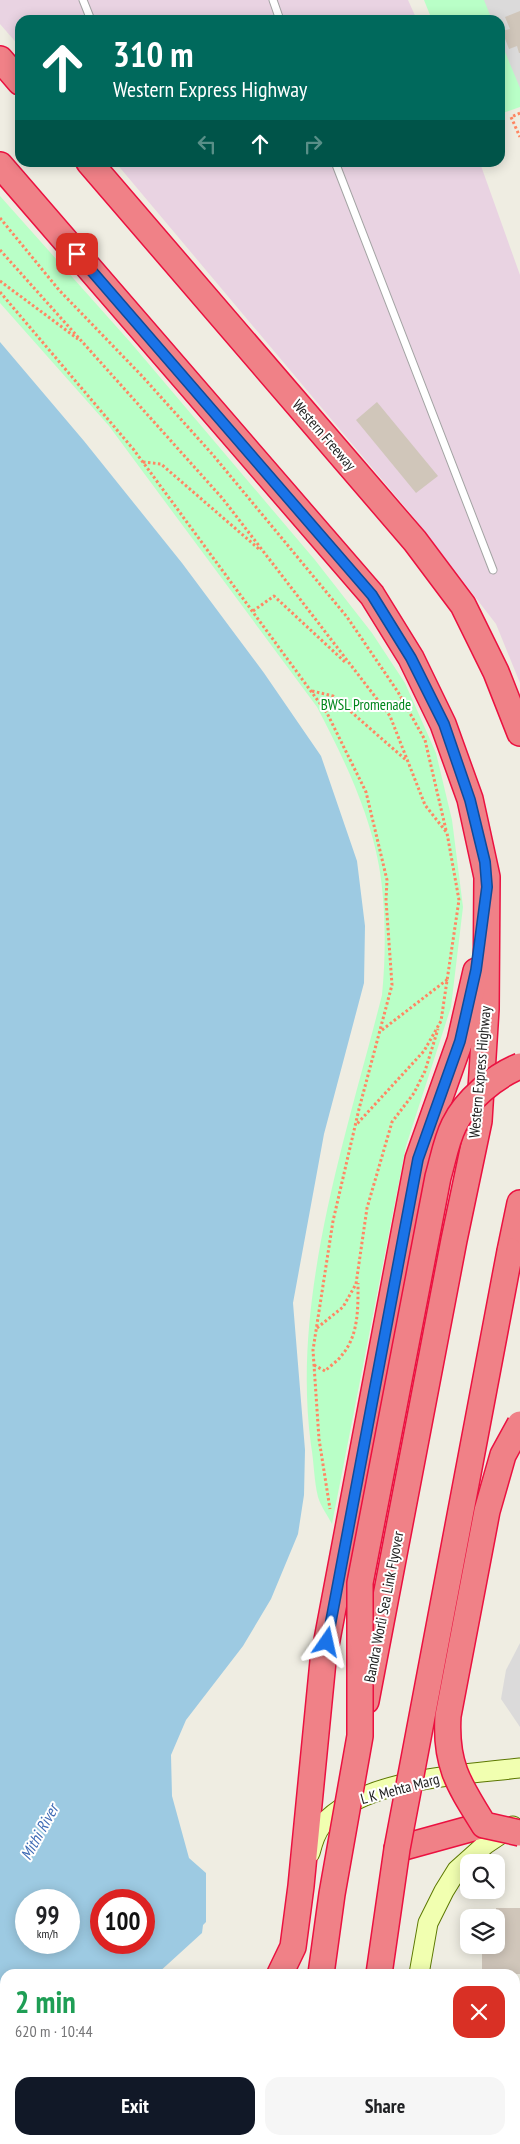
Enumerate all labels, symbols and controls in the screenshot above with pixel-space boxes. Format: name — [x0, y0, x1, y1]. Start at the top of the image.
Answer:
text: 310 m — [113, 31, 194, 77]
icon: ahead — [30, 35, 95, 100]
text: Western Express Highway — [113, 75, 307, 103]
icon: left — [193, 130, 221, 158]
icon: ahead — [246, 130, 274, 158]
icon: right — [299, 130, 327, 158]
pin — [56, 233, 98, 275]
icon: arrive — [63, 240, 91, 268]
street label: Western Freeway — [288, 395, 361, 474]
park label: BWSL Promenade — [321, 695, 411, 714]
street label: Western Express Highway — [464, 1005, 495, 1139]
street label: Bandra Worli Sea Link Flyover — [360, 1529, 408, 1684]
position arrow — [300, 1615, 352, 1667]
street label: L K Mehta Marg — [358, 1769, 441, 1808]
water label: Mithi River — [16, 1798, 64, 1863]
map controls — [460, 1854, 505, 1954]
button: search — [460, 1854, 505, 1899]
speed limit sign: 100 — [90, 1889, 155, 1954]
text: 99 — [36, 1899, 59, 1931]
button: layers — [460, 1909, 505, 1954]
text: km/h — [37, 1926, 58, 1941]
text: 2 min — [15, 1982, 76, 2021]
button: close — [453, 1986, 505, 2038]
text: 620 m · 10:44 — [15, 2021, 93, 2041]
button: Exit — [15, 2077, 255, 2135]
button: Share — [265, 2077, 505, 2135]

